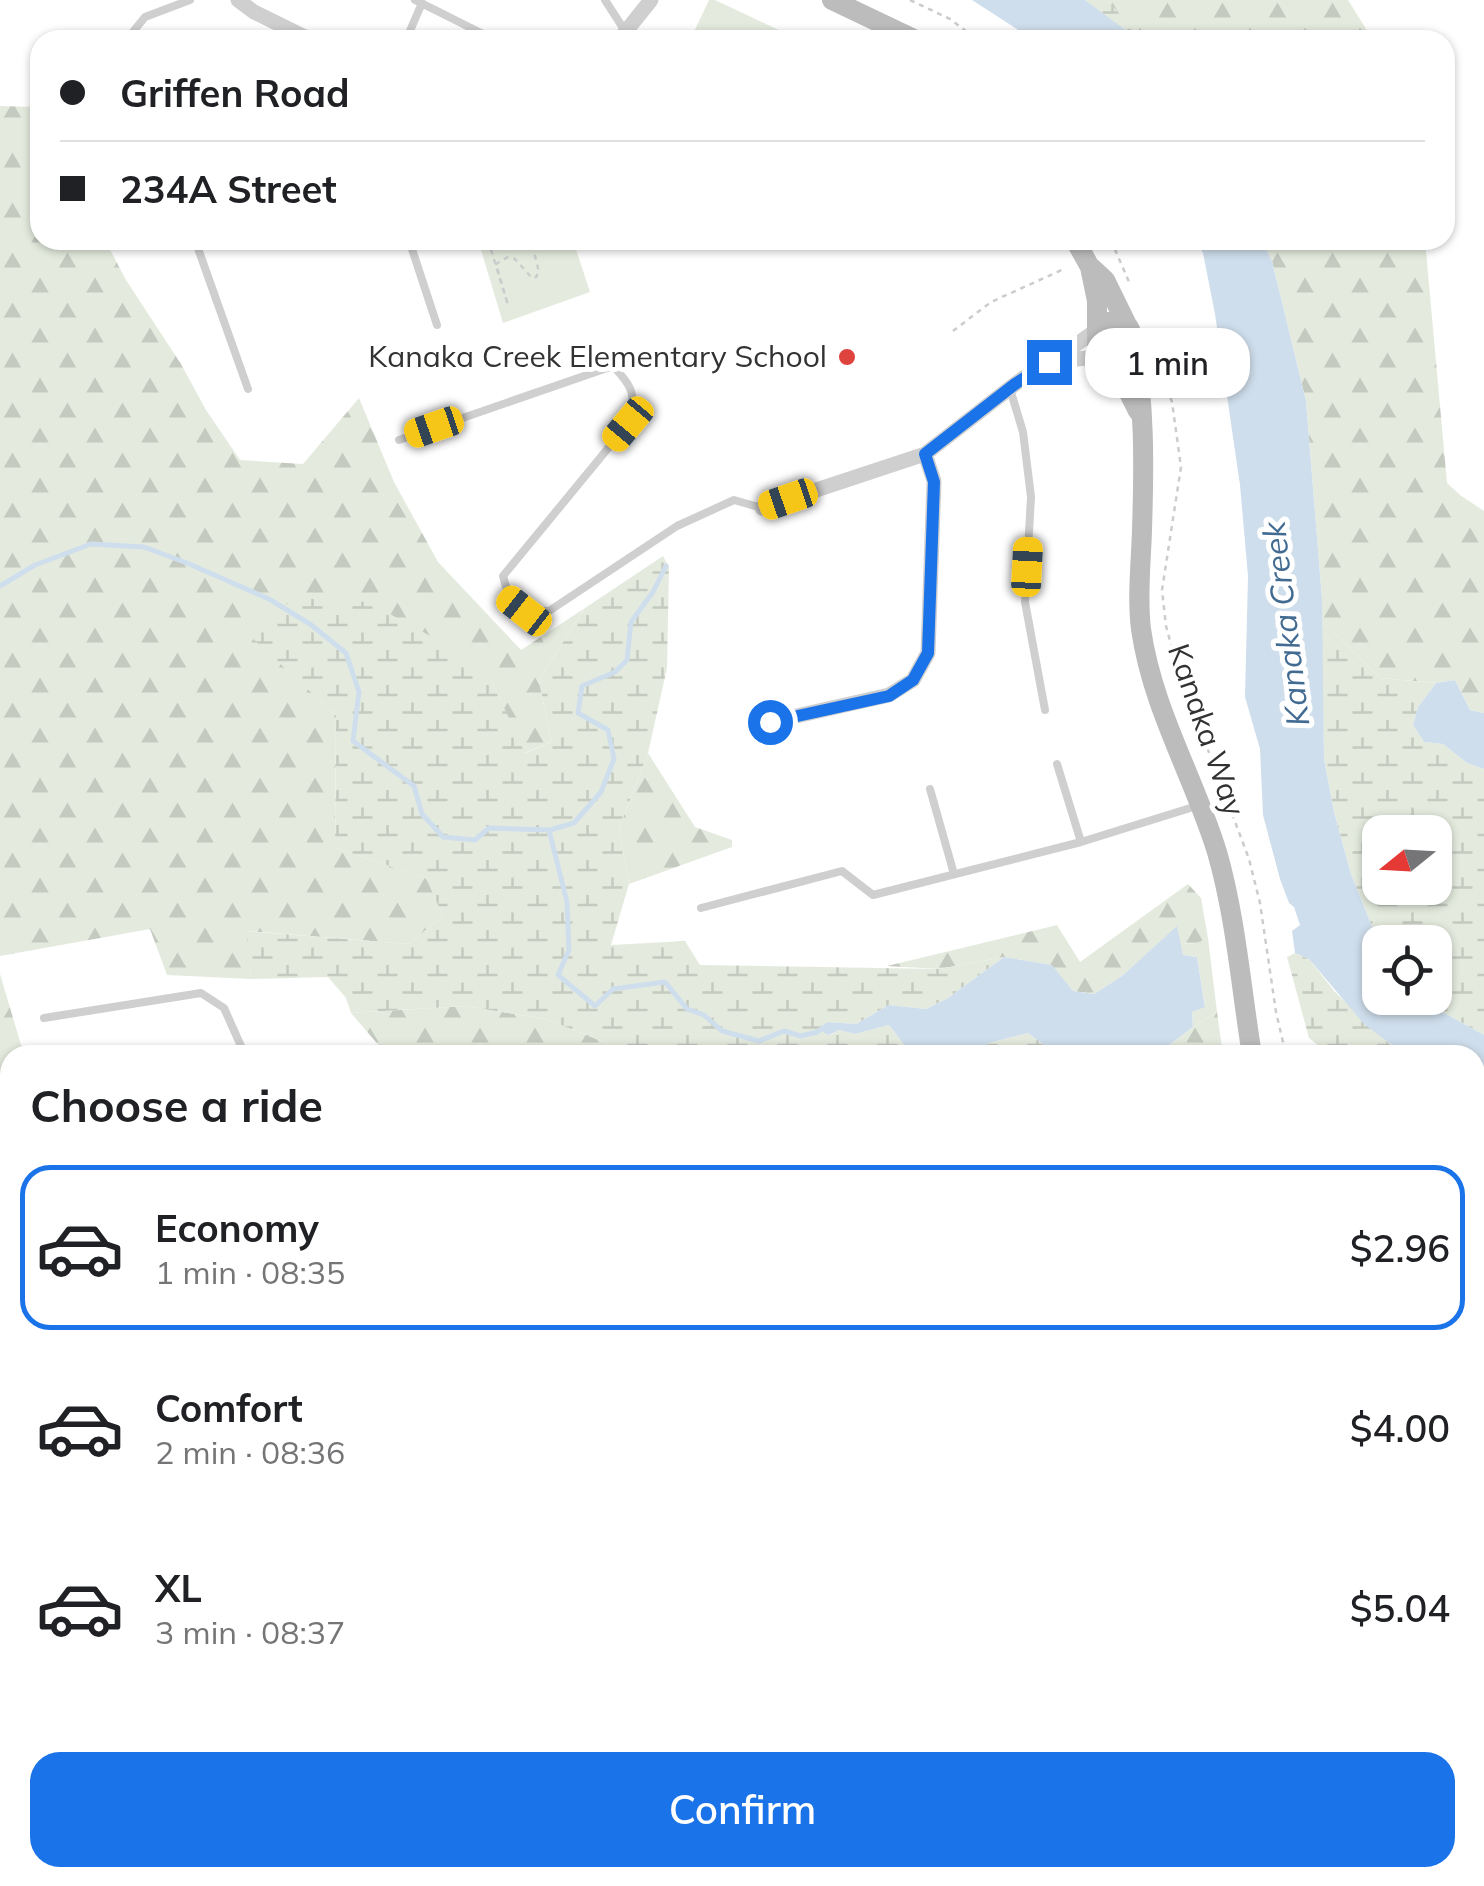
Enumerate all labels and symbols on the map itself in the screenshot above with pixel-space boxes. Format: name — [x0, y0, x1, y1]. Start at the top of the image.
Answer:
callout: 1 min — [1084, 327, 1249, 397]
place label: Kanaka Creek Elementary School — [368, 337, 827, 375]
route end — [1027, 340, 1072, 385]
marker: Kanaka Creek Elementary School — [836, 346, 858, 368]
car — [597, 391, 659, 457]
car — [401, 403, 467, 451]
car — [755, 475, 821, 523]
water label: Kanaka Creek — [1252, 518, 1317, 729]
car — [1010, 536, 1044, 598]
car — [491, 581, 557, 641]
street label: Kanaka Way — [1160, 639, 1254, 821]
route start — [748, 700, 793, 745]
north arrow — [1362, 815, 1452, 905]

